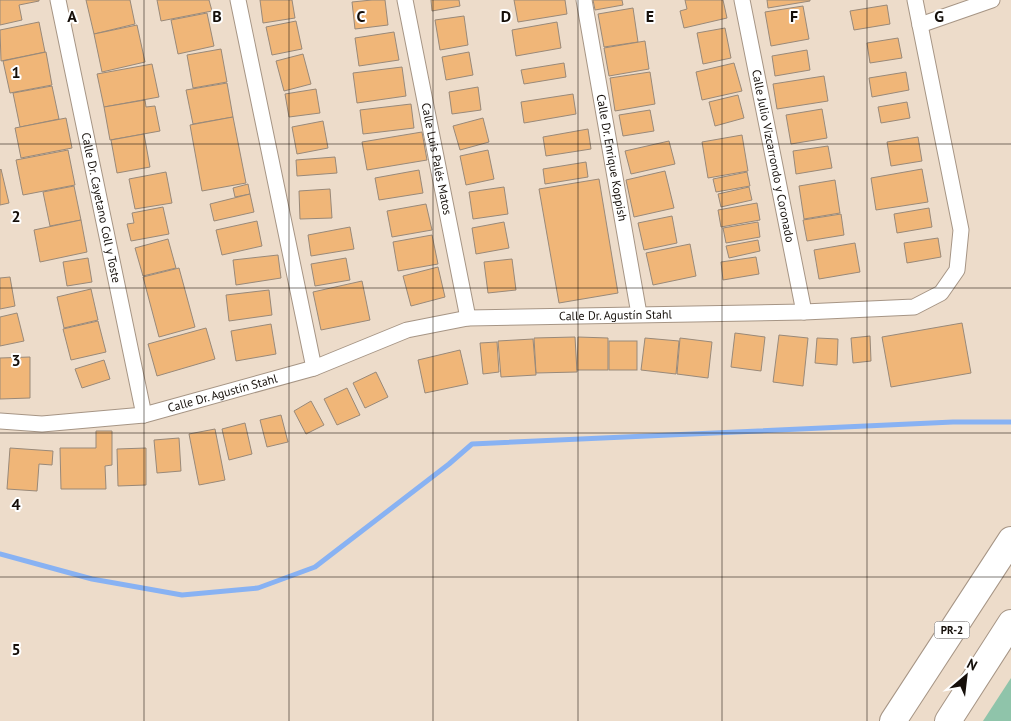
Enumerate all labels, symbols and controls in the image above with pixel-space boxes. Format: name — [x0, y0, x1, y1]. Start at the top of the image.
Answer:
text: A — [67, 6, 77, 26]
text: B — [212, 6, 222, 26]
text: C — [357, 6, 366, 26]
text: D — [501, 6, 511, 26]
text: E — [646, 6, 654, 26]
text: F — [790, 6, 798, 26]
text: G — [934, 6, 944, 26]
text: 1 — [11, 62, 21, 82]
street label: Calle Julio Vizcarrondo y Coronado — [749, 68, 798, 244]
street label: Calle Dr. Enrique Koppish — [594, 93, 631, 222]
street label: Calle Luis Palés Matos — [419, 101, 455, 216]
street label: Calle Dr. Cayetano Coll y Toste — [79, 131, 124, 284]
text: 2 — [11, 206, 21, 226]
street label: Calle Dr. Agustín Stahl — [559, 306, 673, 323]
text: 3 — [11, 350, 21, 370]
street label: Calle Dr. Agustín Stahl — [166, 370, 279, 415]
text: 4 — [11, 494, 21, 514]
road number: PR-2 — [934, 622, 970, 638]
text: 5 — [11, 639, 21, 659]
north arrow — [941, 651, 991, 701]
text: N — [964, 654, 980, 675]

